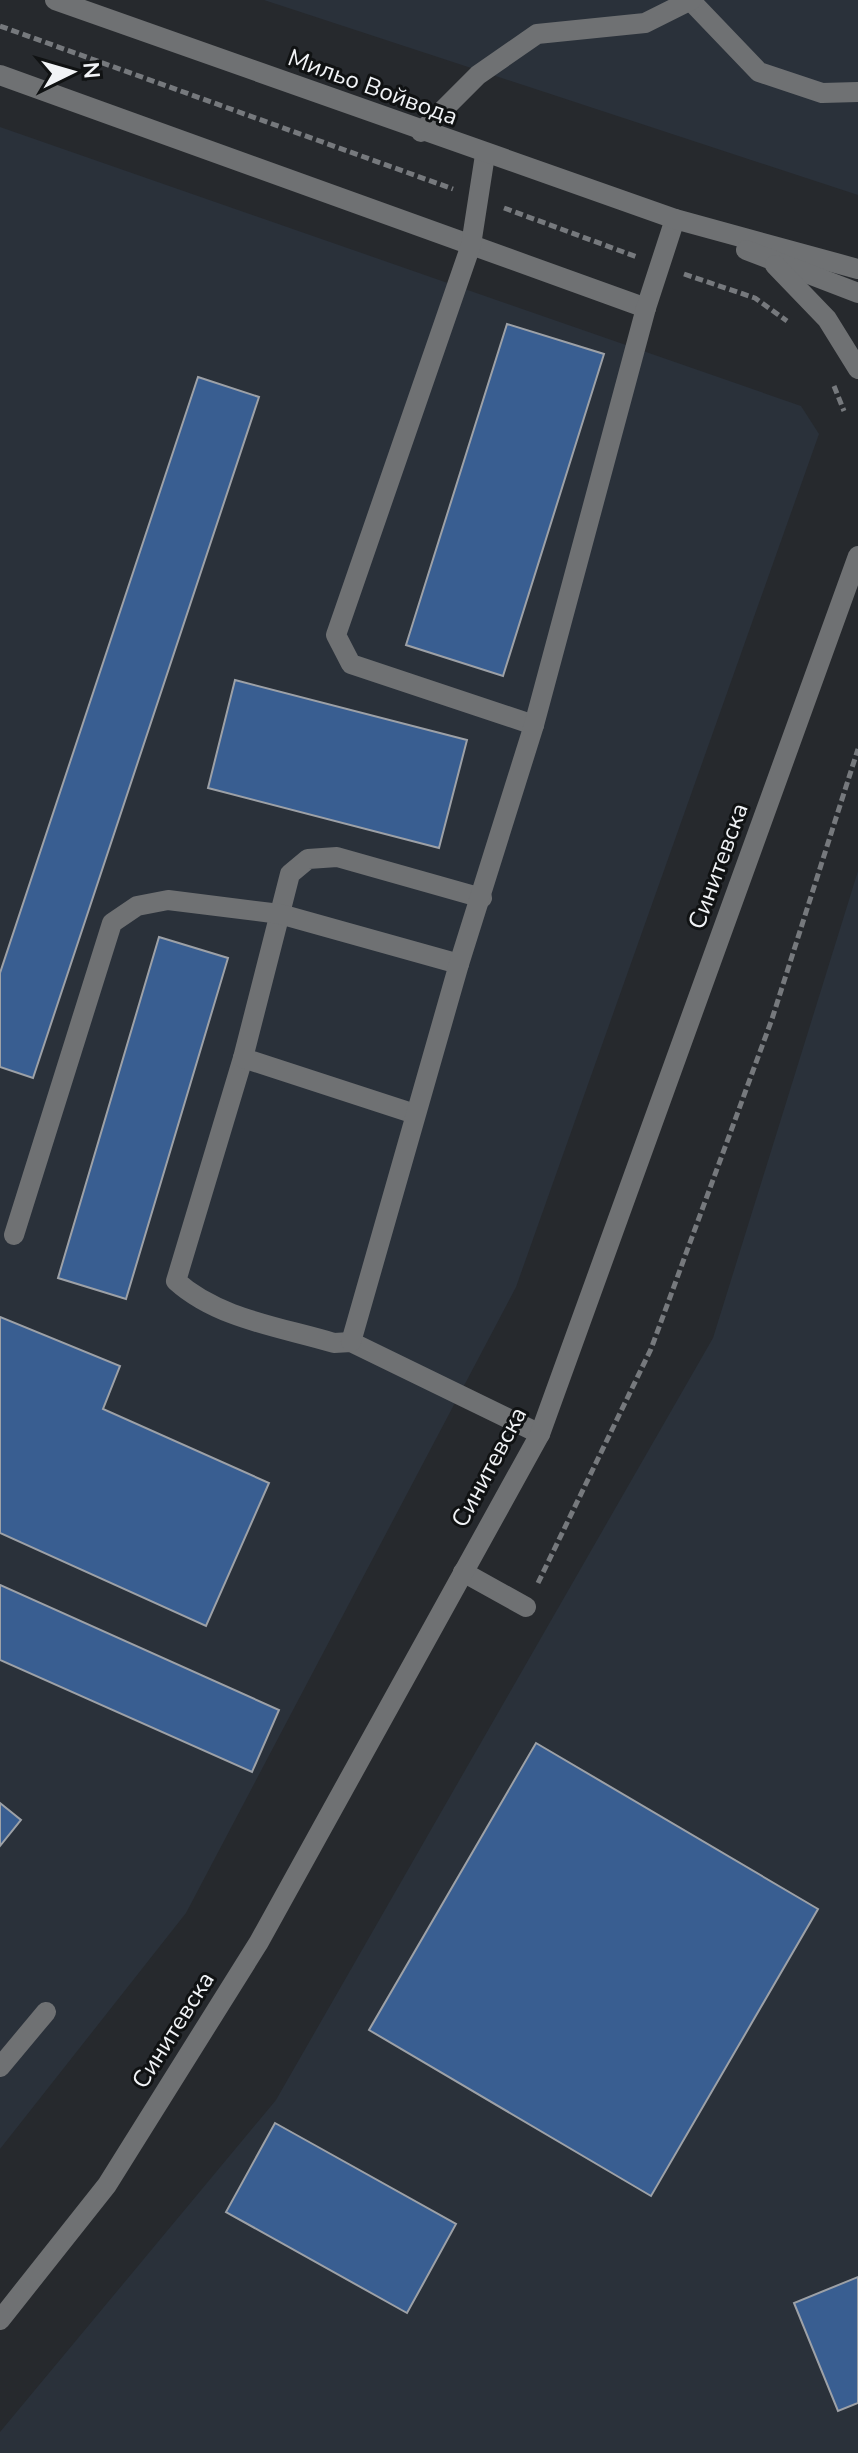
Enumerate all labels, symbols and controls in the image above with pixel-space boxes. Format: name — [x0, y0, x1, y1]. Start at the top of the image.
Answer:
north arrow — [32, 32, 112, 112]
street label: Мильо Войвода — [284, 41, 462, 133]
text: N — [75, 61, 107, 80]
street label: Синитевска — [680, 799, 756, 933]
street label: Синитевска — [444, 1401, 534, 1533]
street label: Синитевска — [124, 1966, 222, 2094]

